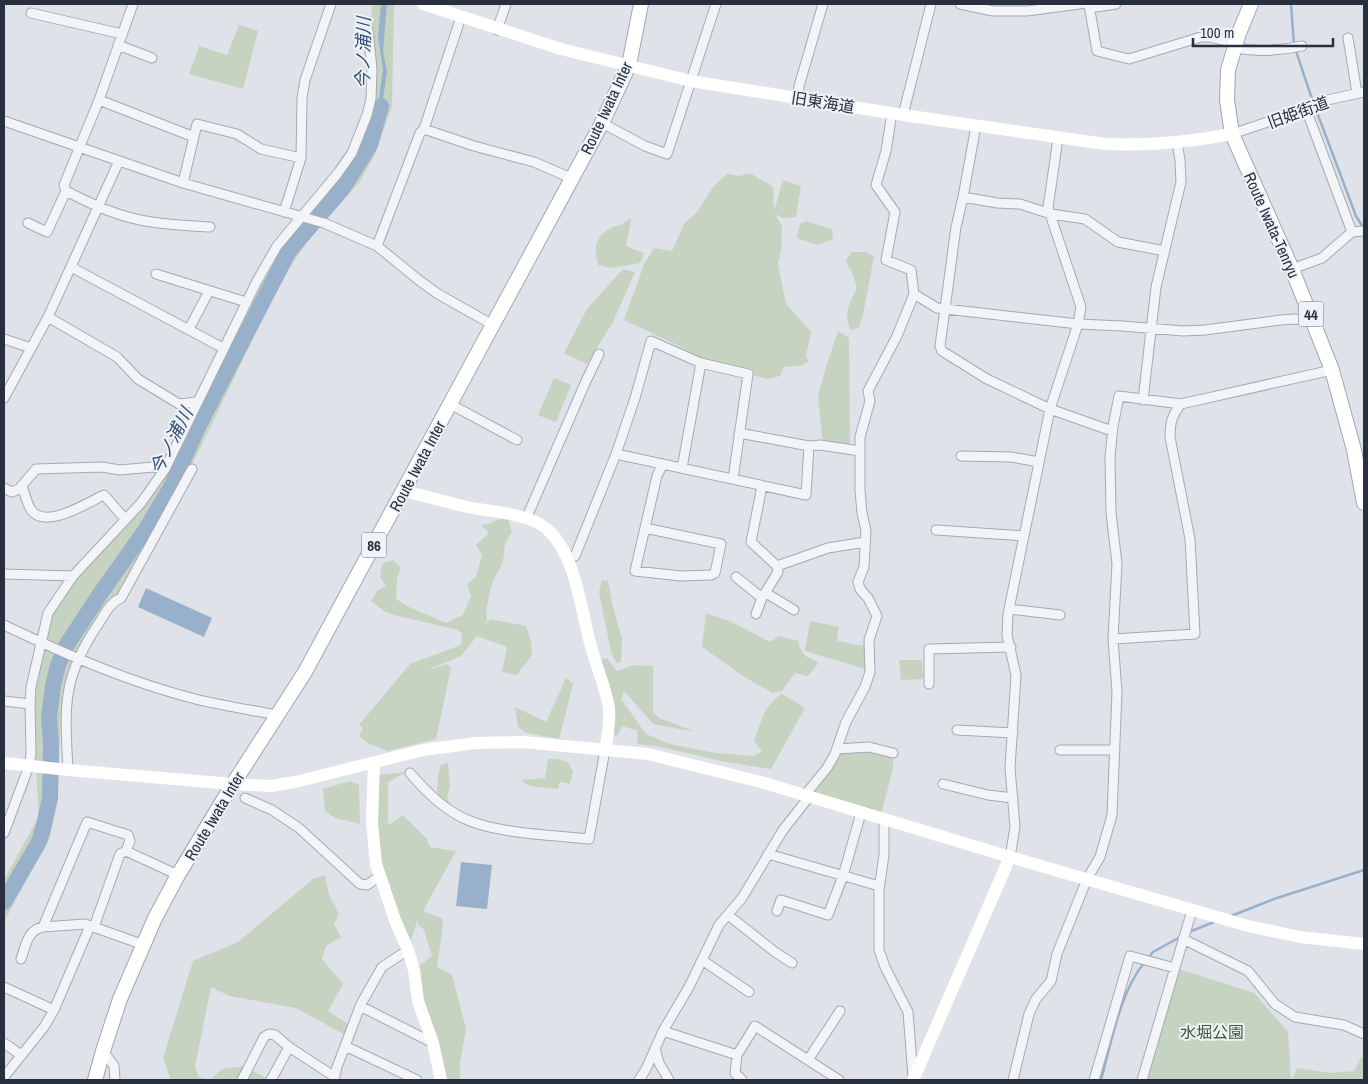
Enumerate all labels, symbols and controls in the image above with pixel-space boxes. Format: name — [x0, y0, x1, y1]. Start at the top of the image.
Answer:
water label: 今ノ浦川 — [350, 15, 376, 89]
scale bar — [1193, 15, 1333, 47]
text: 100 m — [1200, 22, 1234, 43]
street label: Route Iwata Inter — [575, 57, 637, 158]
street label: 旧東海道 — [790, 86, 856, 118]
street label: 旧姫街道 — [1264, 91, 1332, 133]
street label: Route Iwata-Tenryu — [1239, 169, 1305, 281]
road number: 44 — [1298, 302, 1324, 326]
water label: 今ノ浦川 — [144, 401, 199, 479]
street label: Route Iwata Inter — [384, 416, 450, 515]
road number: 86 — [362, 532, 386, 558]
street label: Route Iwata Inter — [179, 767, 249, 864]
park label: 水堀公園 — [1180, 1021, 1244, 1043]

